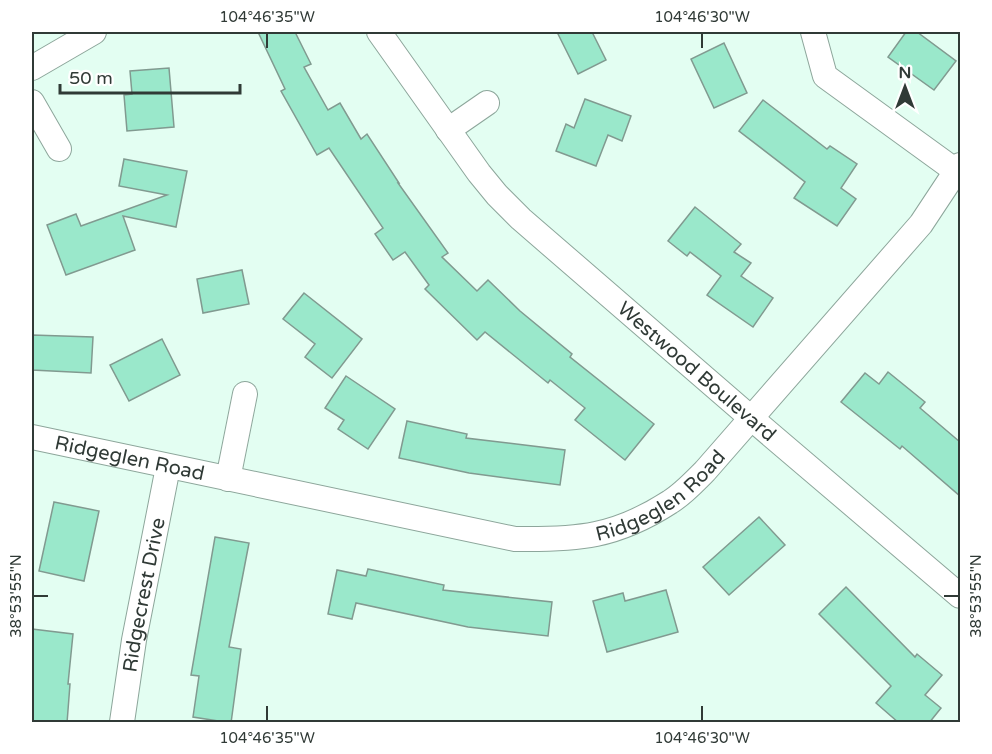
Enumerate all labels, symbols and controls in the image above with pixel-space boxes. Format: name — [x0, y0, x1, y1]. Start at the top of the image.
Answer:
text: 104°46'35"W — [219, 8, 315, 26]
text: 104°46'30"W — [654, 8, 750, 26]
scale bar — [60, 57, 240, 95]
north arrow — [875, 57, 935, 117]
text: N — [899, 63, 911, 83]
text: 50 m — [69, 67, 113, 89]
street label: Westwood Boulevard — [612, 297, 781, 447]
street label: Ridgeglen Road — [53, 431, 207, 486]
street label: Ridgeglen Road — [593, 445, 731, 547]
street label: Ridgecrest Drive — [118, 516, 171, 674]
text: 38°53'55"N — [7, 554, 25, 638]
text: 38°53'55"N — [967, 554, 985, 638]
text: 104°46'35"W — [219, 729, 315, 747]
text: 104°46'30"W — [654, 729, 750, 747]

